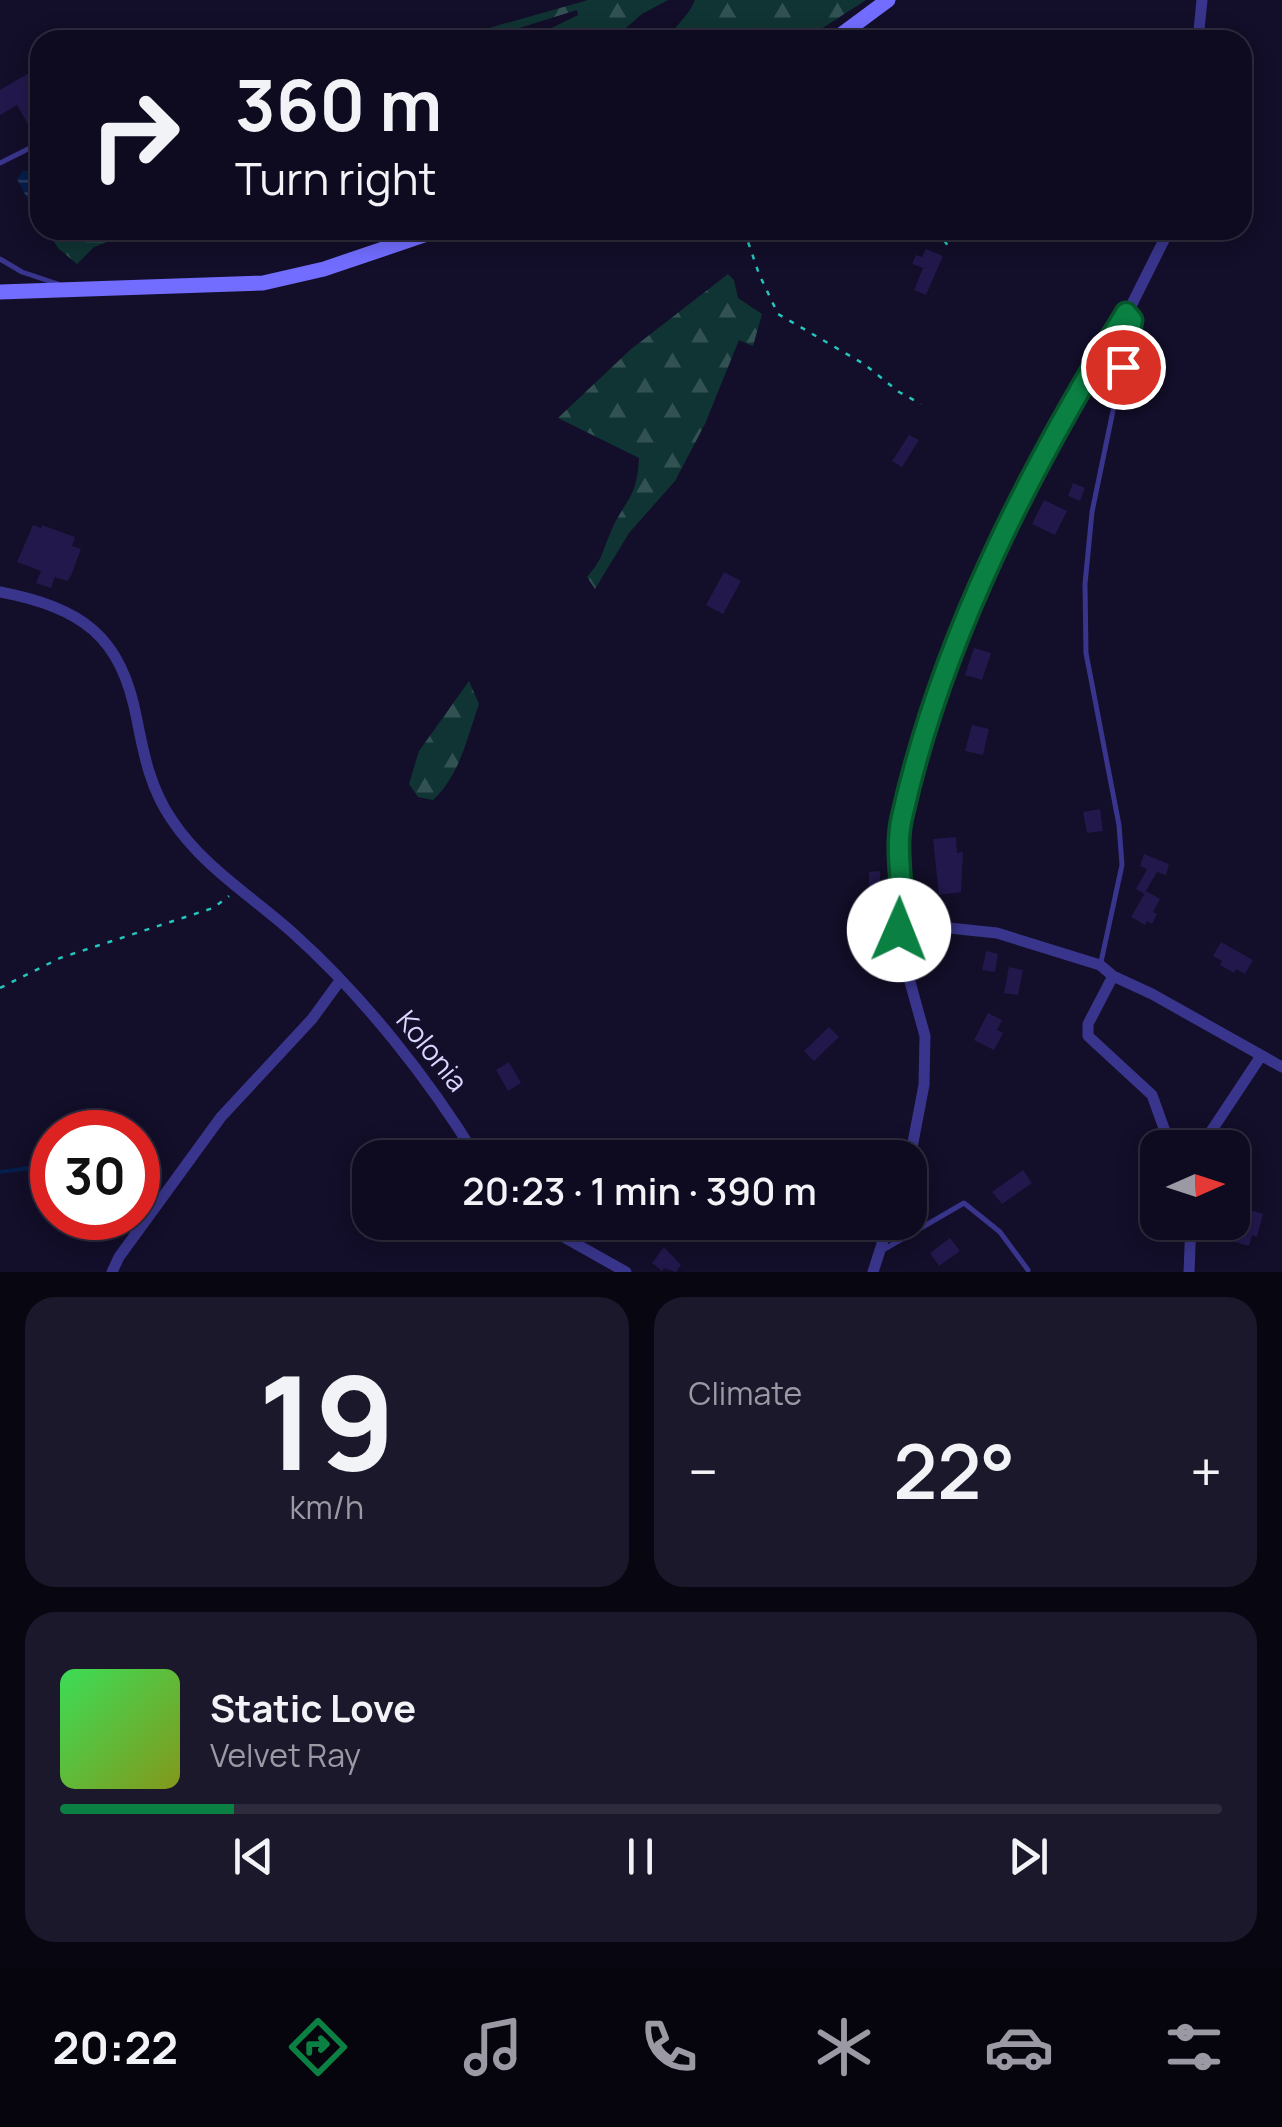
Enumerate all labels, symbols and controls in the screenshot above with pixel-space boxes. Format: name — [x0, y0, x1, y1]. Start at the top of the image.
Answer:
text: 360 m — [235, 56, 442, 152]
icon: right — [70, 70, 200, 200]
text: Turn right — [235, 147, 436, 209]
pin — [1081, 325, 1166, 410]
icon: arrive — [1096, 340, 1151, 395]
position arrow — [847, 878, 951, 982]
street label: Kolonia — [388, 1002, 477, 1099]
speed limit sign: 30 — [30, 1110, 160, 1240]
north arrow — [1140, 1130, 1250, 1240]
map controls — [1140, 1130, 1250, 1240]
text: 20:23 · 1 min · 390 m — [462, 1164, 817, 1216]
text: 19 — [258, 1331, 396, 1509]
text: Climate — [689, 1371, 802, 1415]
text: 22° — [893, 1419, 1015, 1522]
text: − — [689, 1433, 718, 1509]
text: + — [1190, 1433, 1222, 1509]
text: km/h — [290, 1485, 364, 1529]
text: Static Love — [210, 1681, 416, 1733]
text: Velvet Ray — [210, 1733, 361, 1777]
icon: previous — [226, 1829, 281, 1884]
icon: pause — [613, 1829, 668, 1884]
icon: next — [1001, 1829, 1056, 1884]
icon: directions — [283, 2012, 353, 2082]
icon: music — [458, 2012, 528, 2082]
icon: phone — [634, 2012, 704, 2082]
icon: climate — [809, 2012, 879, 2082]
icon: car — [984, 2012, 1054, 2082]
icon: filters — [1159, 2012, 1229, 2082]
text: 20:22 — [53, 2016, 178, 2078]

